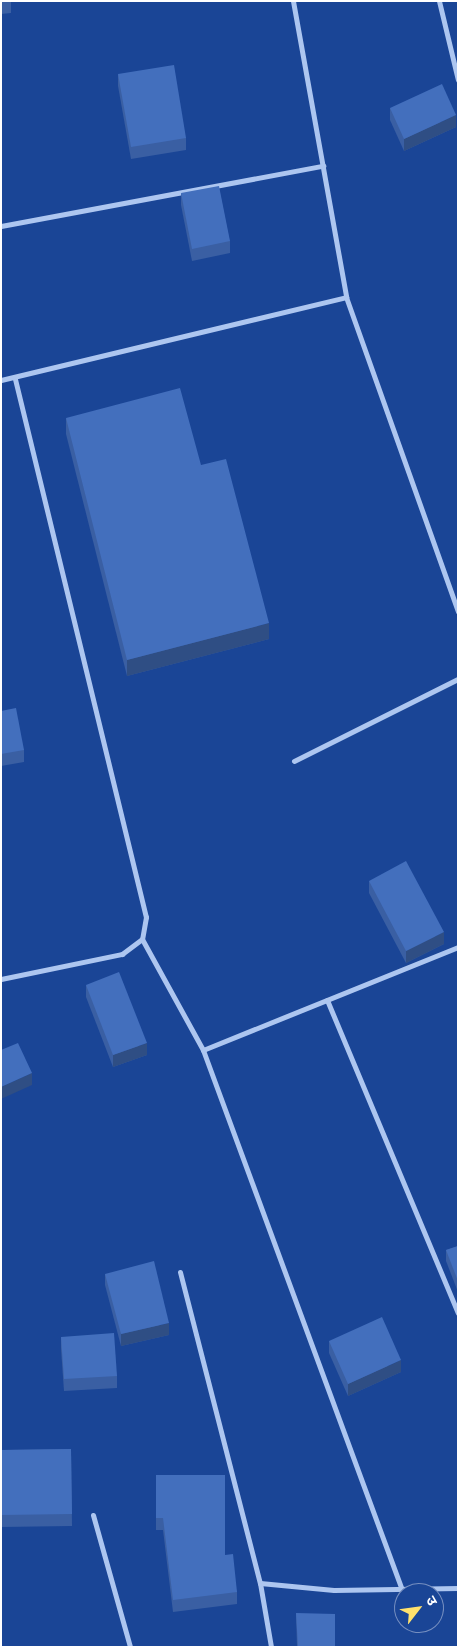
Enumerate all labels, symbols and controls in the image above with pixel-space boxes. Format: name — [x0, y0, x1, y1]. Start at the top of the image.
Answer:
north arrow — [394, 1583, 444, 1633]
text: उ — [423, 1594, 439, 1608]

